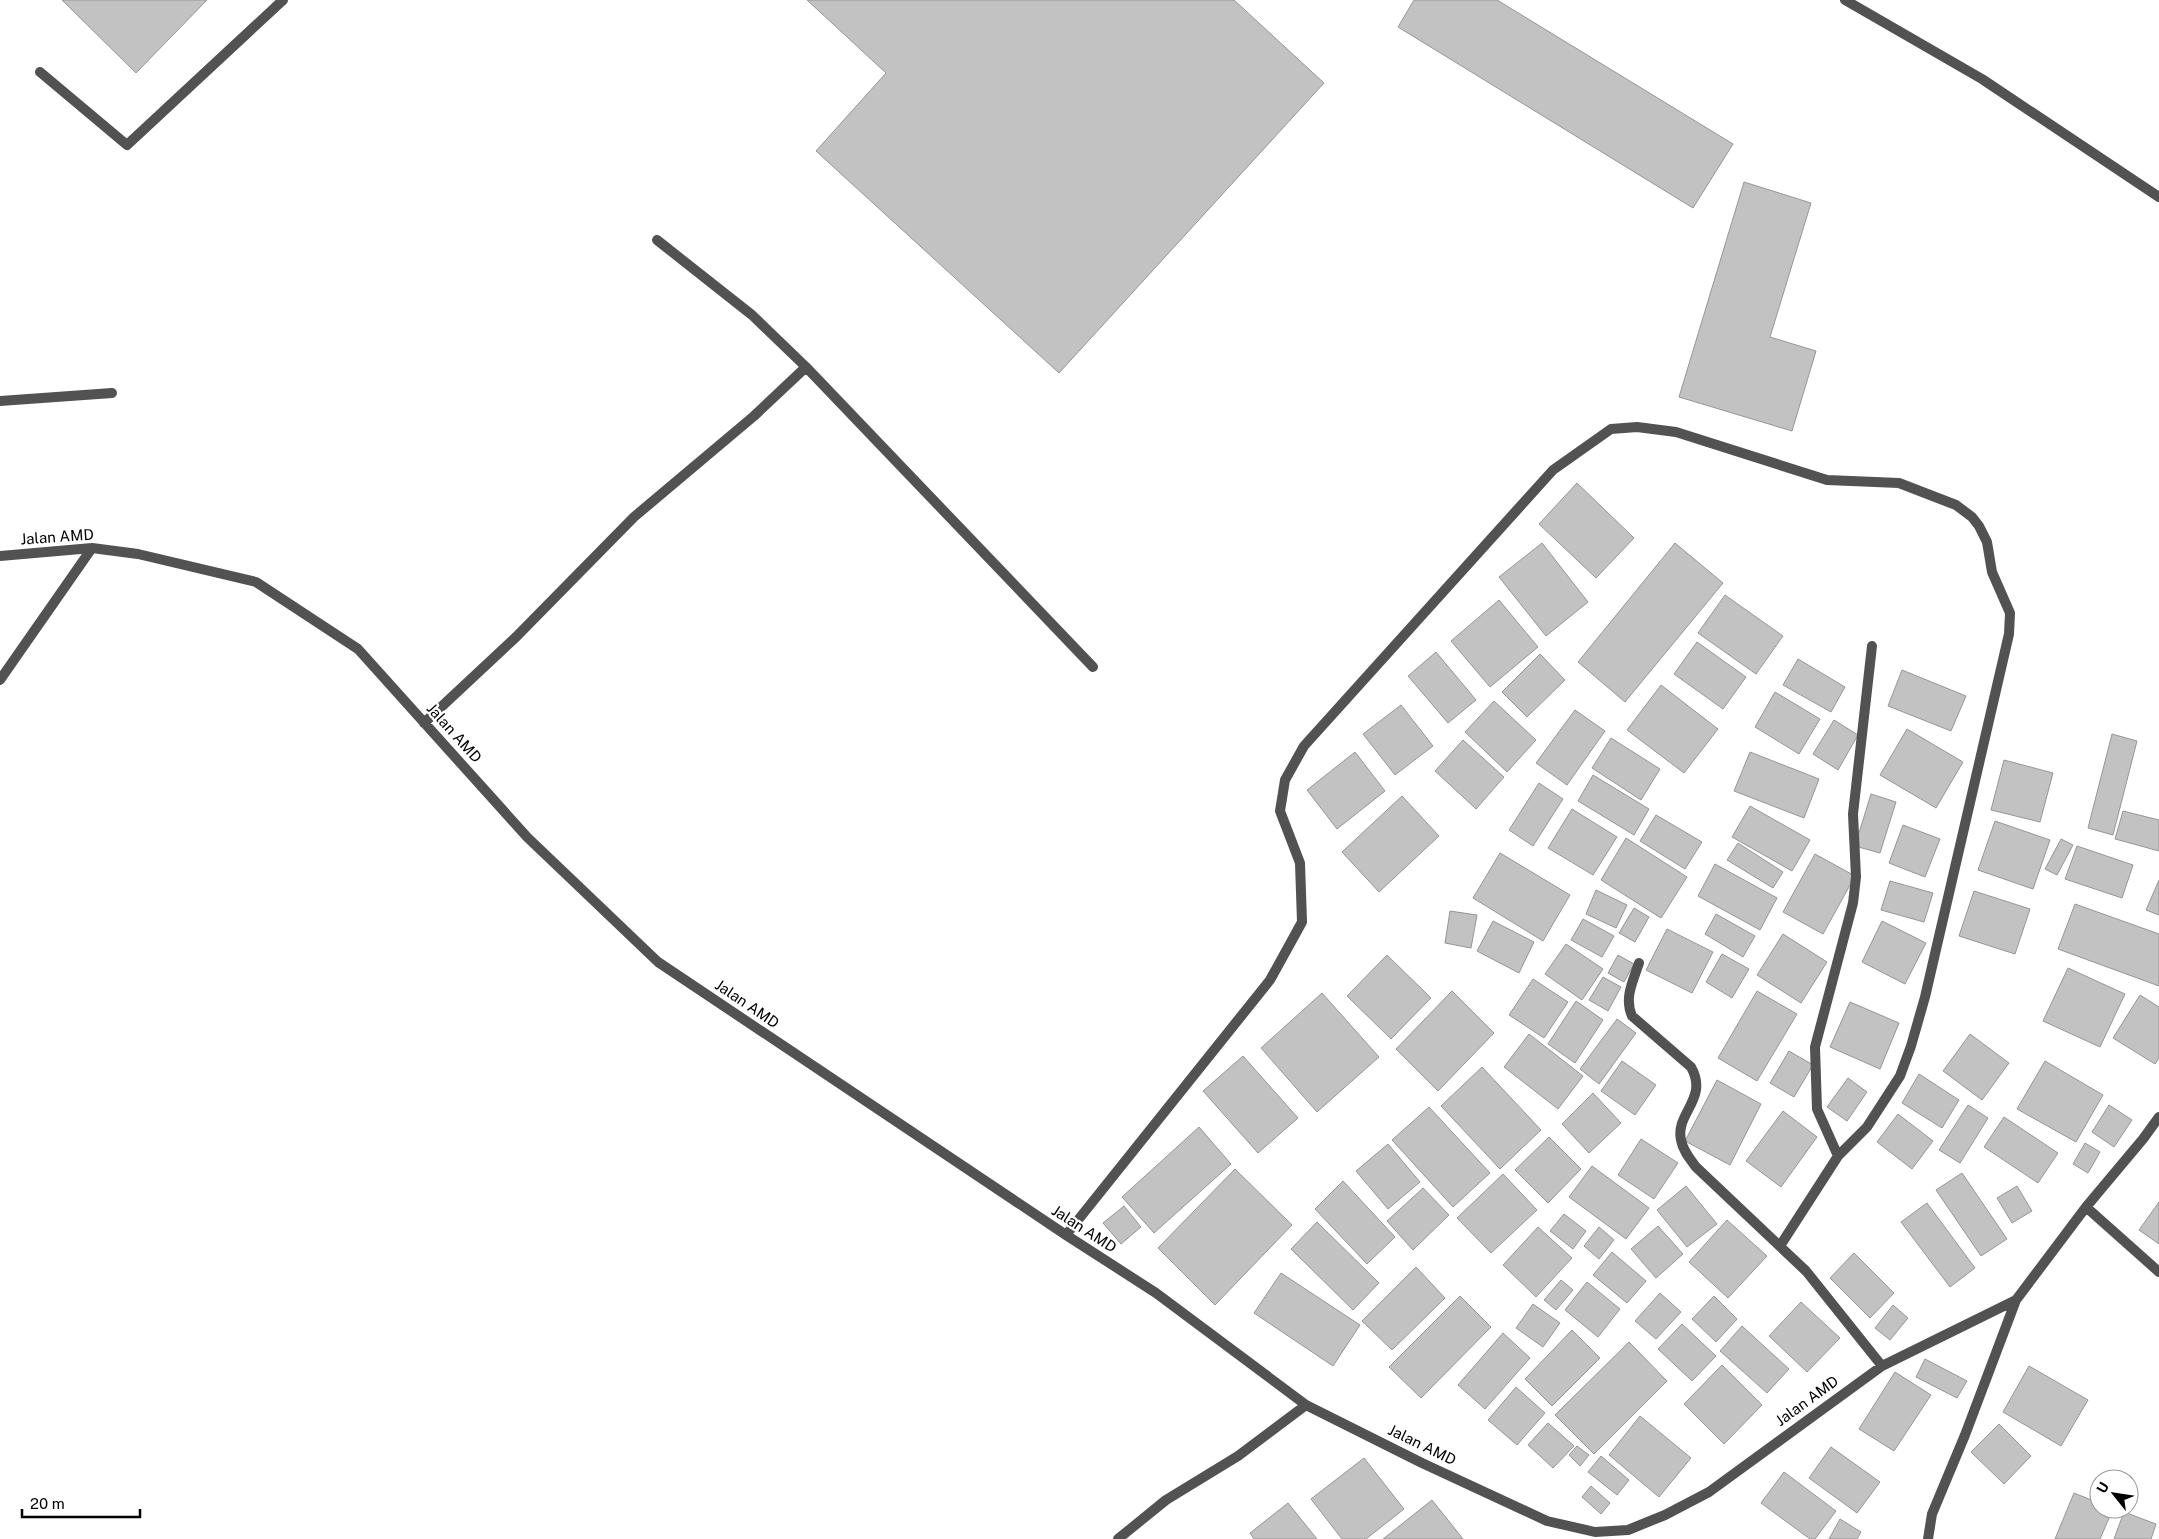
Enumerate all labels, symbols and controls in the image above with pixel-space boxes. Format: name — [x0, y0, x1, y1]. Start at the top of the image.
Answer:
street label: Jalan AMD — [20, 525, 94, 548]
street label: Jalan AMD — [423, 700, 485, 766]
street label: Jalan AMD — [712, 976, 783, 1031]
street label: Jalan AMD — [1049, 1201, 1120, 1256]
street label: Jalan AMD — [1772, 1372, 1841, 1429]
street label: Jalan AMD — [1385, 1421, 1459, 1468]
north arrow — [2089, 1469, 2139, 1519]
text: U — [2093, 1479, 2112, 1496]
scale bar — [22, 1486, 140, 1518]
text: 20 m — [30, 1495, 65, 1512]

